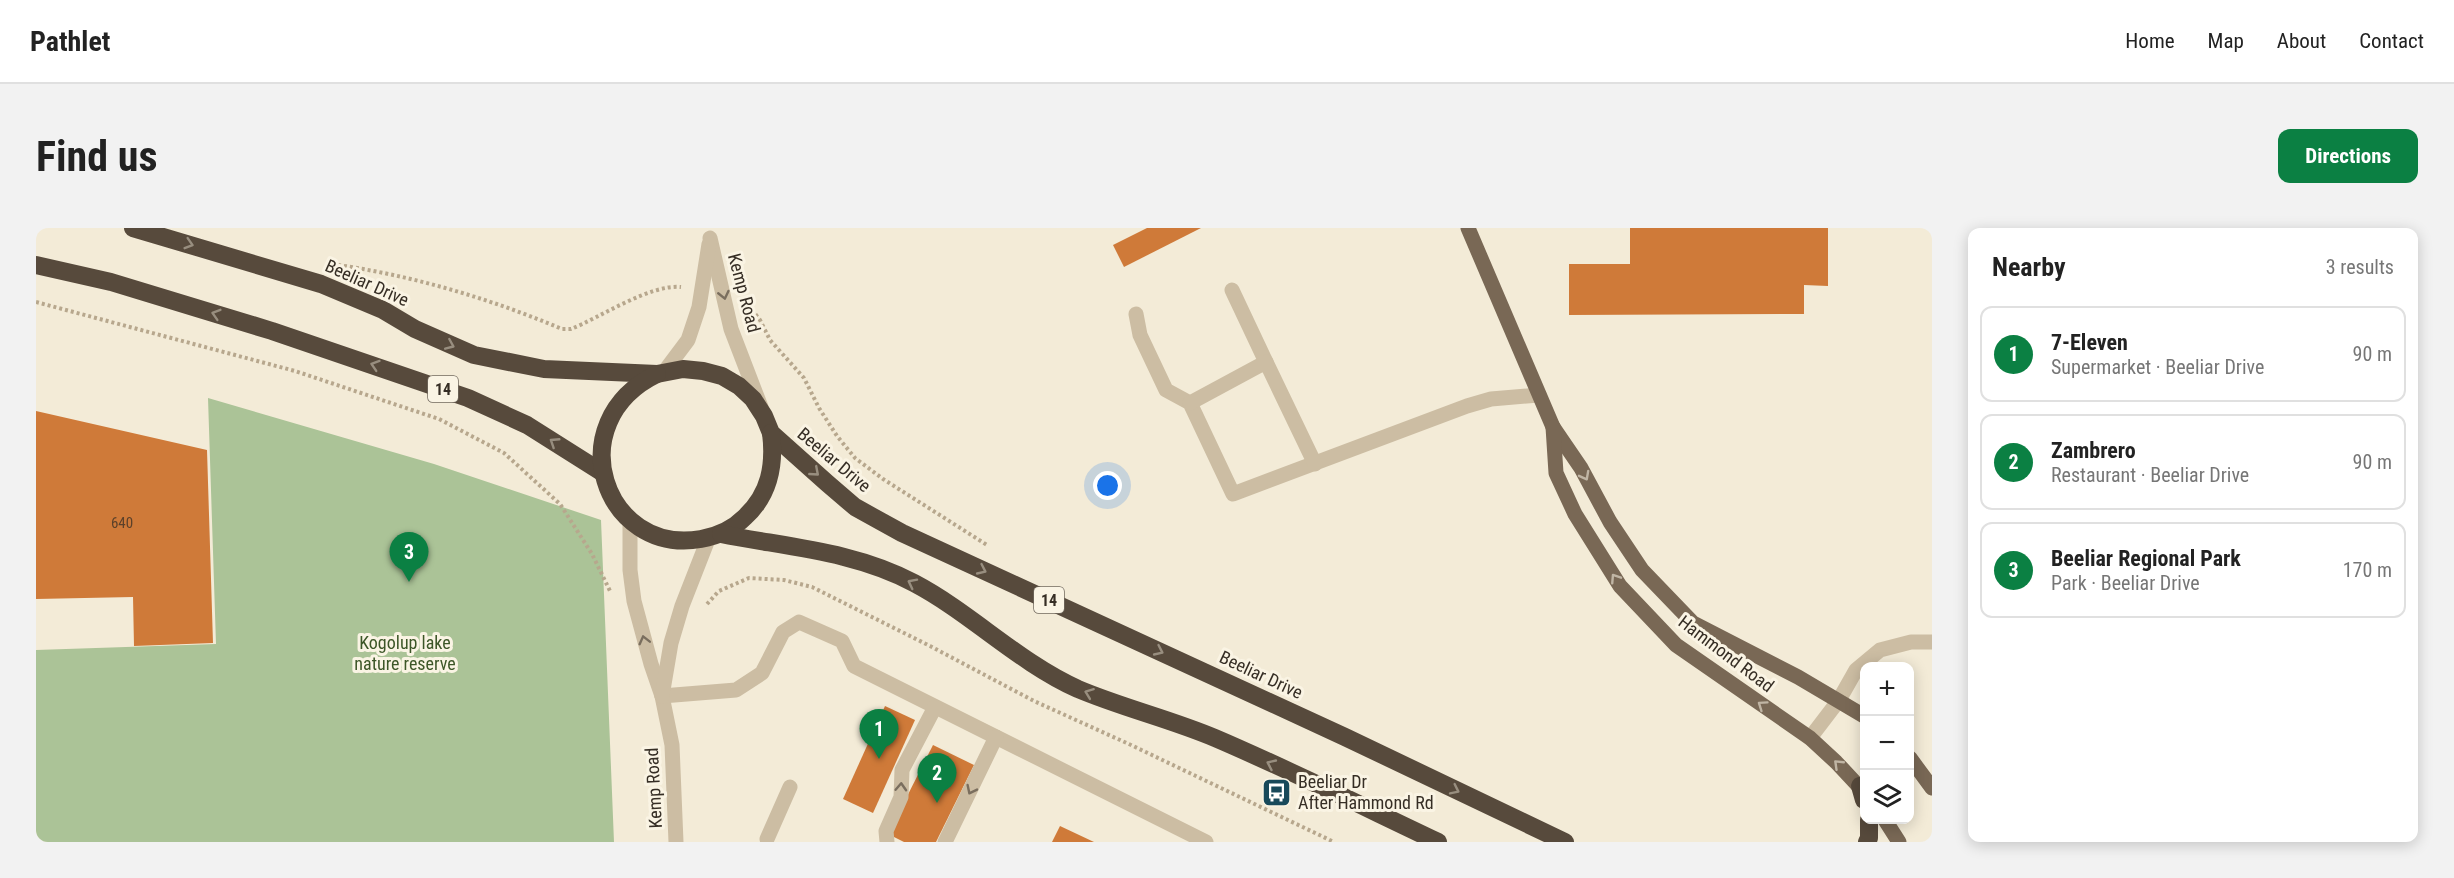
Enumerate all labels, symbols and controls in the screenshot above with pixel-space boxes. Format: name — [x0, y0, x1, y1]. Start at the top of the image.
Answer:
text: Pathlet — [30, 25, 110, 58]
text: Home — [2125, 29, 2175, 53]
text: Map — [2208, 29, 2244, 53]
text: About — [2277, 29, 2326, 53]
text: Contact — [2359, 29, 2424, 53]
button: Directions — [2278, 129, 2418, 183]
text: Find us — [36, 132, 157, 181]
one-way arrow — [183, 237, 194, 249]
street label: Kemp Road — [724, 251, 765, 335]
text: Nearby — [1992, 252, 2066, 282]
street label: Beeliar Drive — [322, 255, 412, 310]
text: 3 results — [2326, 255, 2394, 279]
one-way arrow — [716, 290, 729, 300]
one-way arrow — [211, 309, 222, 321]
text: 7-Eleven — [2051, 330, 2128, 355]
one-way arrow — [443, 338, 454, 350]
text: 1 — [2008, 342, 2019, 366]
text: 90 m — [2353, 342, 2392, 366]
text: Supermarket · Beeliar Drive — [2051, 355, 2264, 379]
one-way arrow — [370, 360, 381, 373]
road number: 14 — [428, 376, 458, 402]
street label: Beeliar Drive — [793, 423, 875, 496]
one-way arrow — [550, 438, 561, 449]
text: Zambrero — [2051, 438, 2136, 463]
text: 2 — [2008, 450, 2019, 474]
text: 90 m — [2353, 450, 2392, 474]
text: Restaurant · Beeliar Drive — [2051, 463, 2249, 487]
one-way arrow — [808, 465, 818, 476]
one-way arrow — [1578, 470, 1589, 480]
your location — [1093, 471, 1122, 500]
house number: 640 — [111, 514, 133, 532]
pin: 3 — [390, 532, 428, 582]
text: Beeliar Regional Park — [2051, 546, 2241, 571]
text: 3 — [2008, 558, 2019, 582]
text: 170 m — [2343, 558, 2392, 582]
one-way arrow — [975, 562, 986, 574]
text: Park · Beeliar Drive — [2051, 571, 2200, 595]
one-way arrow — [1611, 574, 1622, 585]
one-way arrow — [908, 578, 919, 590]
road number: 14 — [1034, 587, 1064, 613]
street label: Hammond Road — [1675, 611, 1778, 696]
park label: Kogolup lake nature reserve — [354, 632, 456, 674]
one-way arrow — [639, 635, 652, 645]
one-way arrow — [1152, 644, 1163, 656]
street label: Beeliar Drive — [1216, 646, 1306, 703]
map controls — [1860, 662, 1914, 824]
button: + — [1860, 662, 1914, 716]
one-way arrow — [1084, 688, 1095, 700]
one-way arrow — [1757, 701, 1768, 712]
pin: 1 — [860, 710, 898, 759]
button: − — [1860, 716, 1914, 770]
street label: Kemp Road — [641, 747, 666, 829]
pin: 2 — [918, 754, 956, 803]
one-way arrow — [1266, 759, 1277, 771]
one-way arrow — [1835, 760, 1845, 771]
button: layers — [1860, 770, 1914, 824]
place label: Beeliar Dr After Hammond Rd — [1298, 771, 1434, 813]
bus stop icon: Beeliar Dr After Hammond Rd — [1261, 776, 1293, 808]
one-way arrow — [894, 782, 907, 792]
one-way arrow — [966, 783, 978, 794]
one-way arrow — [1448, 783, 1459, 795]

